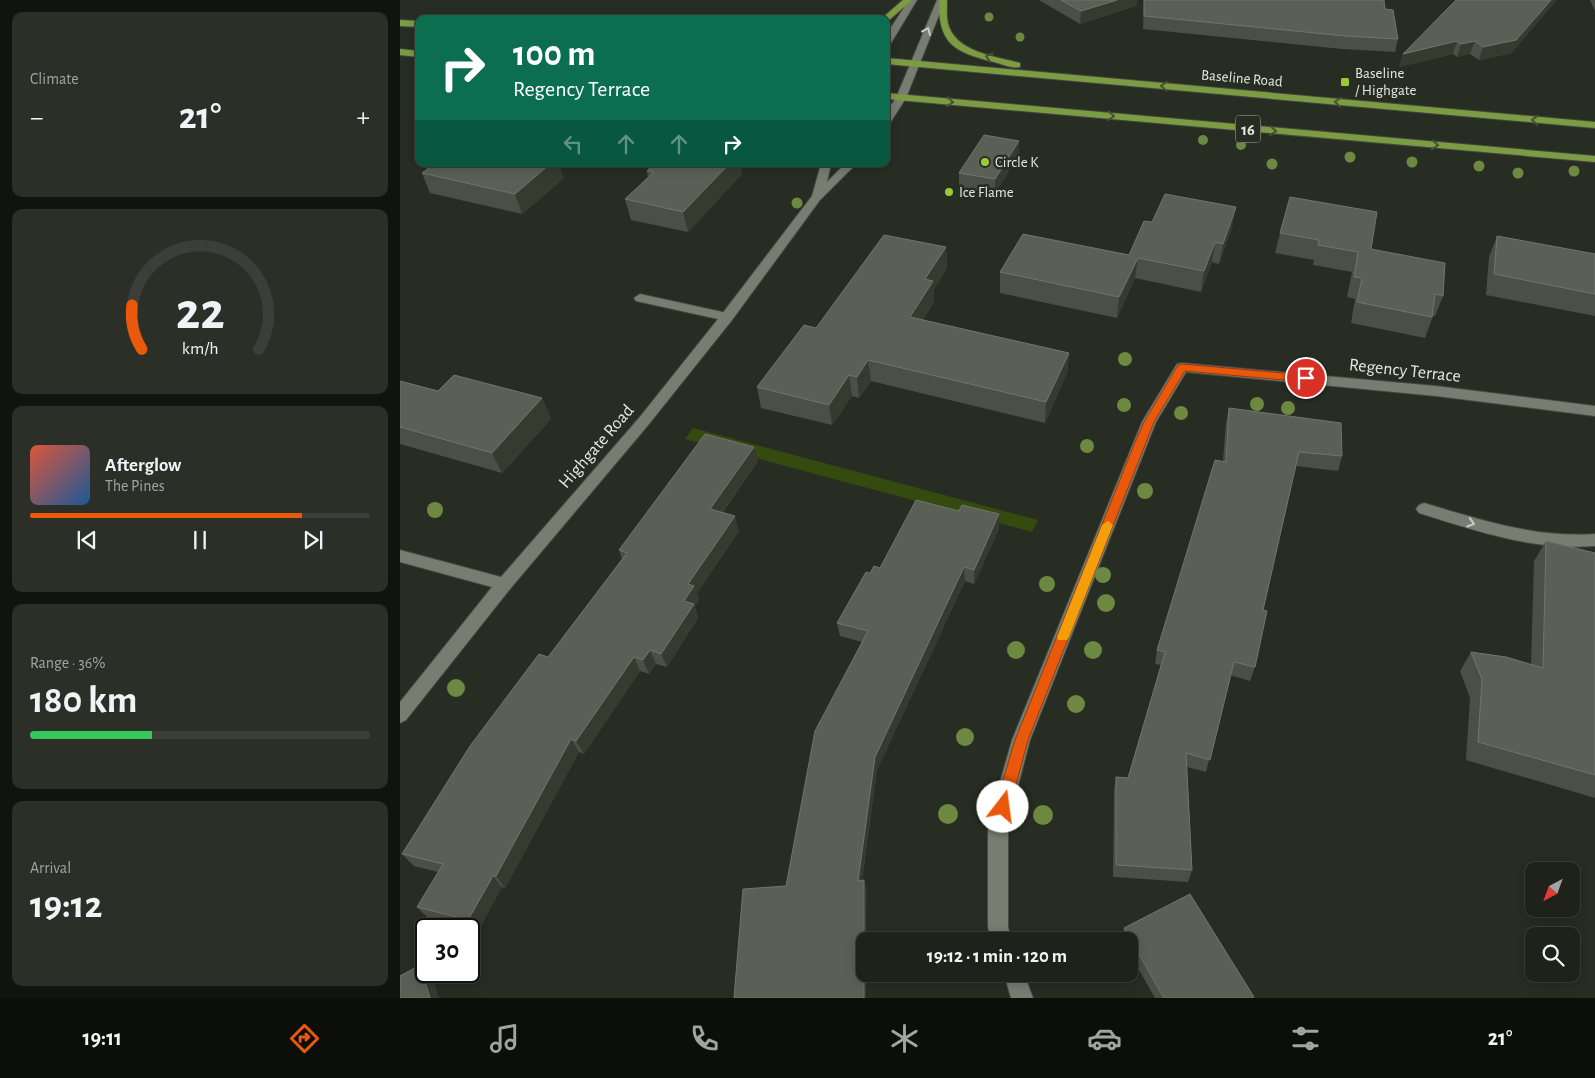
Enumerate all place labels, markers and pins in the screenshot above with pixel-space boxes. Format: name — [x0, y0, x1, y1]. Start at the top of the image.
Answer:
place label: Baseline / Highgate — [1355, 66, 1416, 98]
marker: Baseline / Highgate — [1339, 76, 1351, 88]
place label: Circle K — [995, 155, 1039, 170]
marker: Circle K — [979, 156, 991, 168]
place label: Ice Flame — [959, 185, 1014, 200]
marker: Ice Flame — [943, 186, 955, 198]
pin — [1285, 357, 1327, 399]

